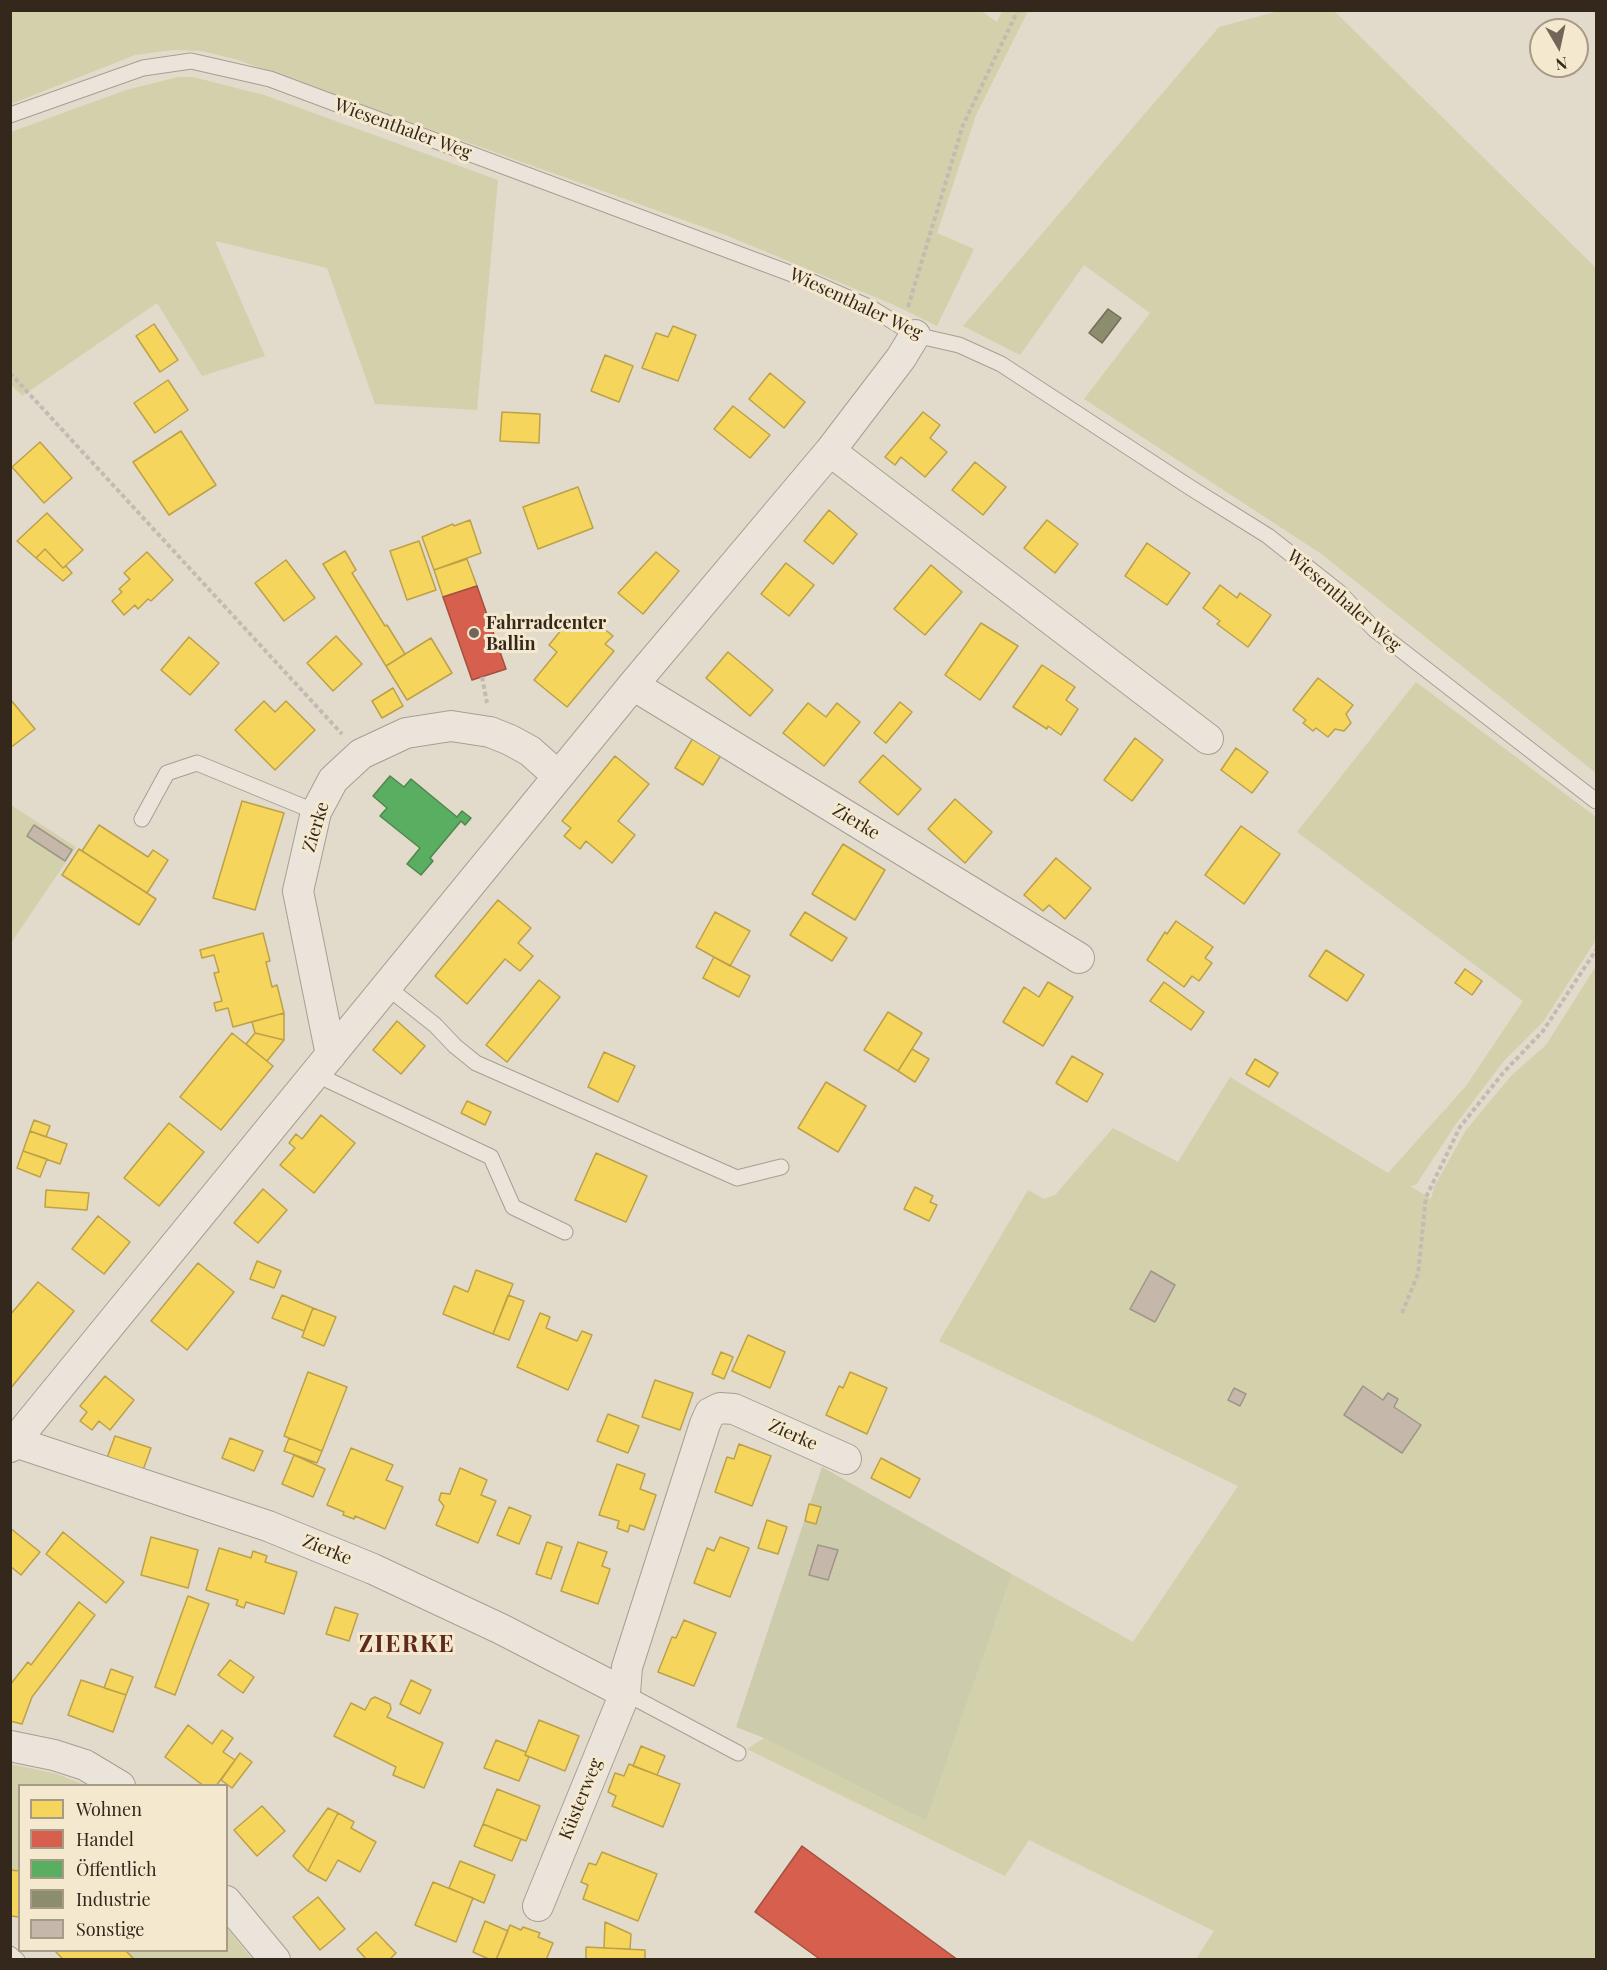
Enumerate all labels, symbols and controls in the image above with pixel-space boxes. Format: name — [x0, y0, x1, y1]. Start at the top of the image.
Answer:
north arrow — [1529, 18, 1589, 78]
text: N — [1554, 53, 1569, 76]
street label: Wiesenthaler Weg — [332, 94, 474, 164]
street label: Wiesenthaler Weg — [786, 264, 926, 344]
street label: Wiesenthaler Weg — [1282, 546, 1406, 656]
place label: Fahrradcenter Ballin — [486, 612, 606, 654]
marker: Fahrradcenter Ballin — [467, 626, 481, 640]
street label: Zierke — [298, 799, 334, 855]
street label: Zierke — [828, 800, 884, 844]
street label: Zierke — [765, 1415, 821, 1455]
street label: Zierke — [299, 1530, 355, 1570]
district label: ZIERKE — [359, 1631, 455, 1659]
street label: Küsterweg — [555, 1755, 607, 1843]
legend — [18, 1784, 228, 1952]
text: Wohnen — [76, 1797, 142, 1821]
text: Handel — [76, 1827, 134, 1851]
text: Öffentlich — [76, 1857, 157, 1881]
text: Industrie — [76, 1887, 151, 1911]
text: Sonstige — [76, 1917, 144, 1941]

